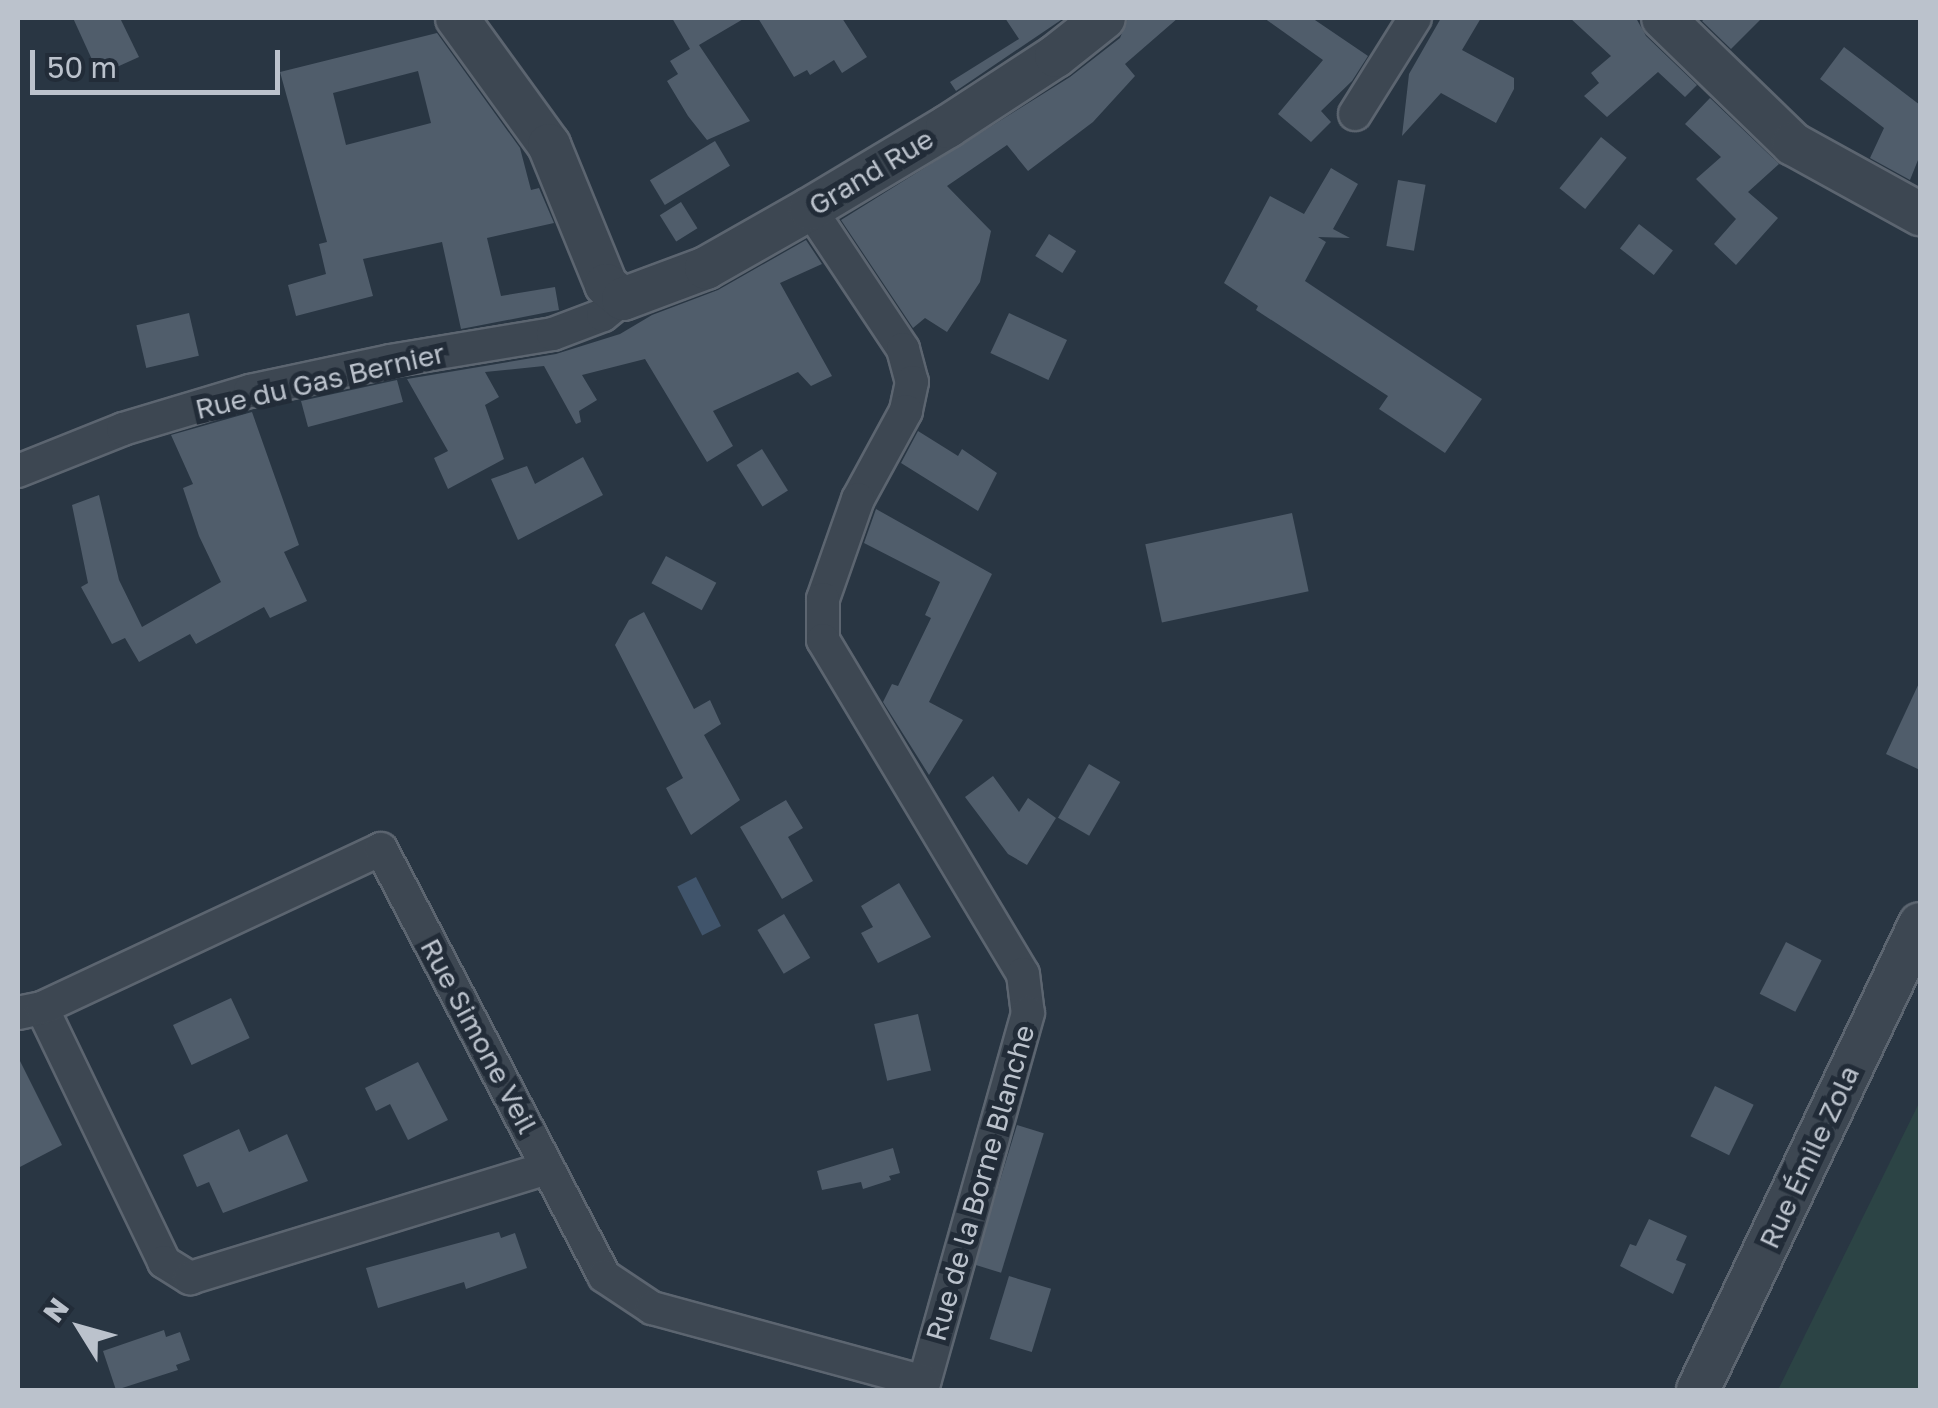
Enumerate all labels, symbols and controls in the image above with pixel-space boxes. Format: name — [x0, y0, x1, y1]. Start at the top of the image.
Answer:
scale bar — [35, 30, 285, 92]
text: 50 m — [47, 49, 117, 85]
street label: Grand Rue — [803, 122, 939, 222]
street label: Rue du Gas Bernier — [192, 336, 448, 426]
street label: Rue Simone Veil — [413, 933, 545, 1139]
street label: Rue de la Borne Blanche — [919, 1021, 1041, 1345]
street label: Rue Émile Zola — [1752, 1060, 1866, 1254]
north arrow — [30, 1278, 130, 1378]
text: N — [36, 1291, 75, 1328]

